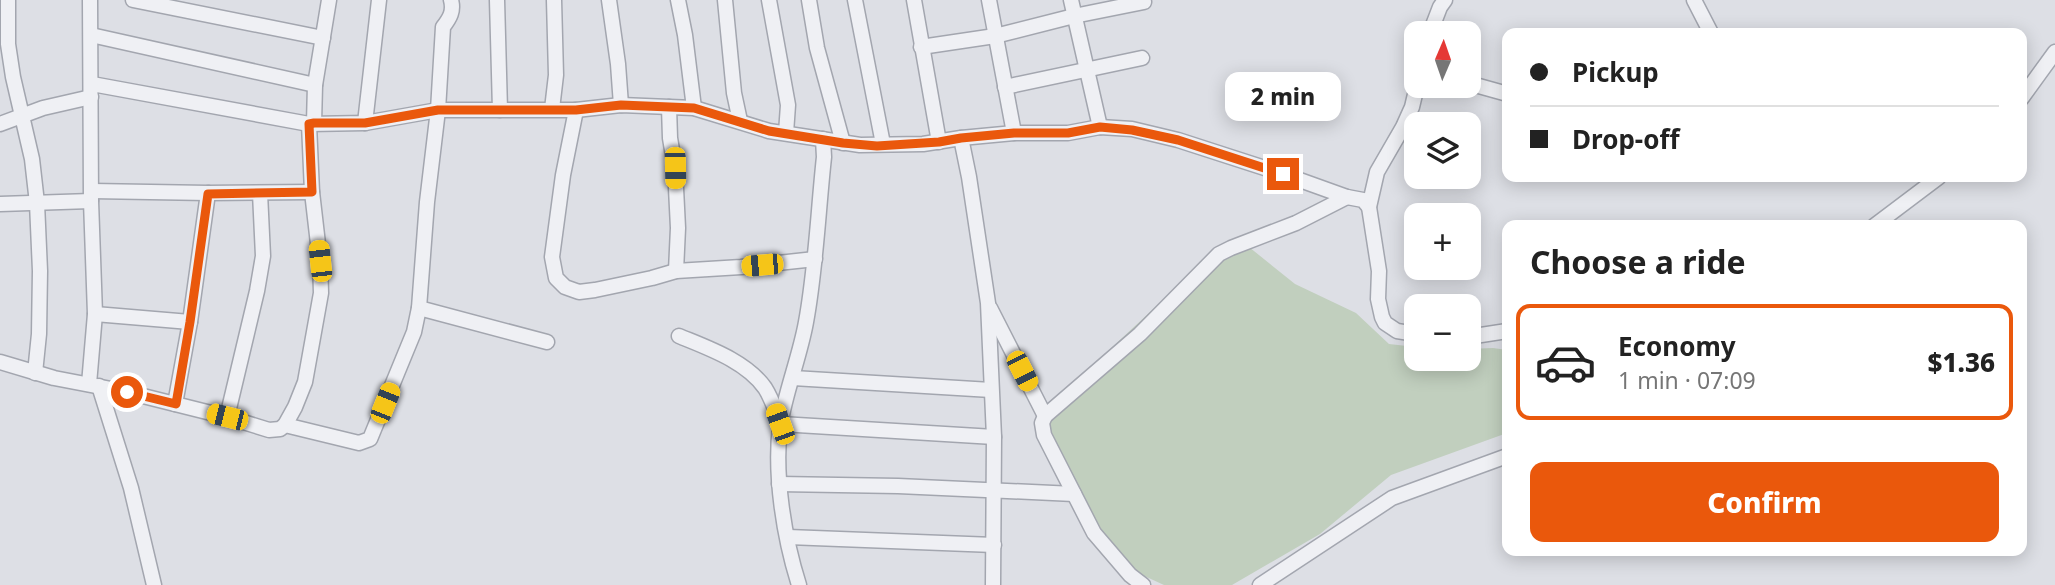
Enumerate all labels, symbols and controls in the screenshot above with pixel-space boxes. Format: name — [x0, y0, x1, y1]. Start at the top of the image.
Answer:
north arrow — [1404, 21, 1480, 98]
map controls — [1404, 21, 1481, 371]
text: Pickup — [1572, 54, 1659, 90]
callout: 2 min — [1225, 72, 1341, 122]
text: 2 min — [1251, 80, 1315, 112]
button: layers — [1404, 112, 1481, 189]
text: Drop-off — [1572, 121, 1679, 157]
car — [665, 147, 686, 189]
route end — [1267, 158, 1299, 190]
button: + — [1404, 203, 1481, 280]
car — [308, 239, 333, 283]
text: Choose a ride — [1530, 240, 1746, 283]
car — [741, 253, 784, 277]
button: − — [1404, 294, 1481, 371]
text: Economy — [1618, 328, 1736, 364]
icon: car — [1534, 331, 1597, 394]
text: $1.36 — [1928, 344, 1995, 380]
car — [1004, 348, 1041, 394]
text: 1 min · 07:09 — [1618, 364, 1756, 396]
route start — [111, 376, 143, 408]
car — [368, 380, 403, 426]
car — [763, 401, 798, 447]
car — [205, 402, 250, 432]
button: Confirm — [1530, 462, 1999, 542]

